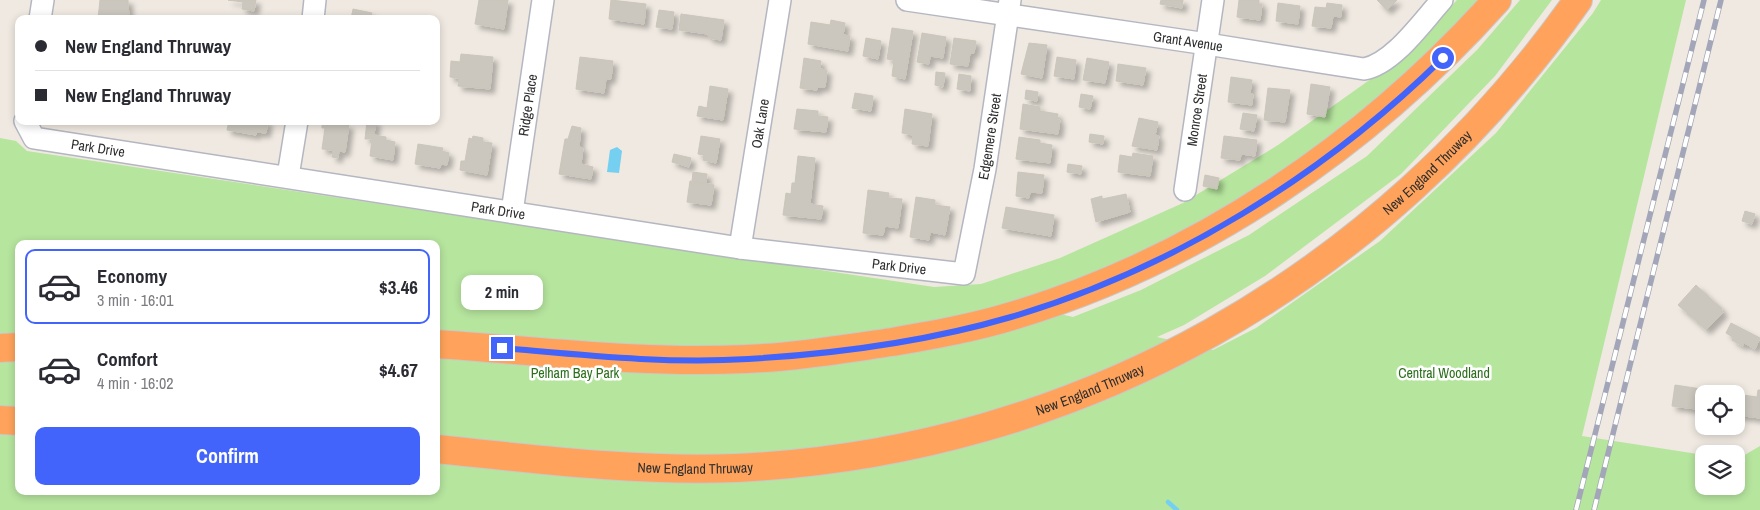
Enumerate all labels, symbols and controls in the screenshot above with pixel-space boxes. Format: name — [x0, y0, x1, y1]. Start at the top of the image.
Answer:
street label: Grant Avenue — [1152, 27, 1224, 55]
text: New England Thruway — [65, 33, 231, 59]
route start — [1432, 47, 1454, 69]
street label: Ridge Place — [514, 73, 541, 137]
street label: Monroe Street — [1183, 73, 1211, 147]
text: New England Thruway — [65, 82, 231, 108]
street label: Edgemere Street — [974, 92, 1005, 181]
street label: Oak Lane — [747, 98, 773, 150]
street label: New England Thruway — [1379, 126, 1475, 219]
street label: Park Drive — [70, 135, 126, 161]
street label: Park Drive — [470, 197, 526, 223]
street label: Park Drive — [871, 254, 927, 279]
text: Economy — [97, 263, 167, 289]
icon: car — [37, 264, 82, 309]
text: $3.46 — [379, 274, 418, 300]
callout: 2 min — [461, 276, 543, 310]
text: 2 min — [485, 281, 519, 303]
text: 3 min · 16:01 — [97, 289, 174, 311]
route end — [491, 337, 513, 359]
text: Comfort — [97, 346, 158, 372]
icon: car — [37, 347, 82, 392]
text: $4.67 — [379, 357, 418, 383]
street label: New England Thruway — [1033, 359, 1147, 420]
park label: Pelham Bay Park — [531, 364, 620, 382]
park label: Central Woodland — [1398, 364, 1490, 382]
text: 4 min · 16:02 — [97, 372, 174, 394]
map controls — [1695, 385, 1745, 495]
button: locate — [1695, 385, 1745, 435]
button: Confirm — [35, 427, 420, 485]
button: layers — [1695, 445, 1745, 495]
street label: New England Thruway — [637, 458, 754, 478]

